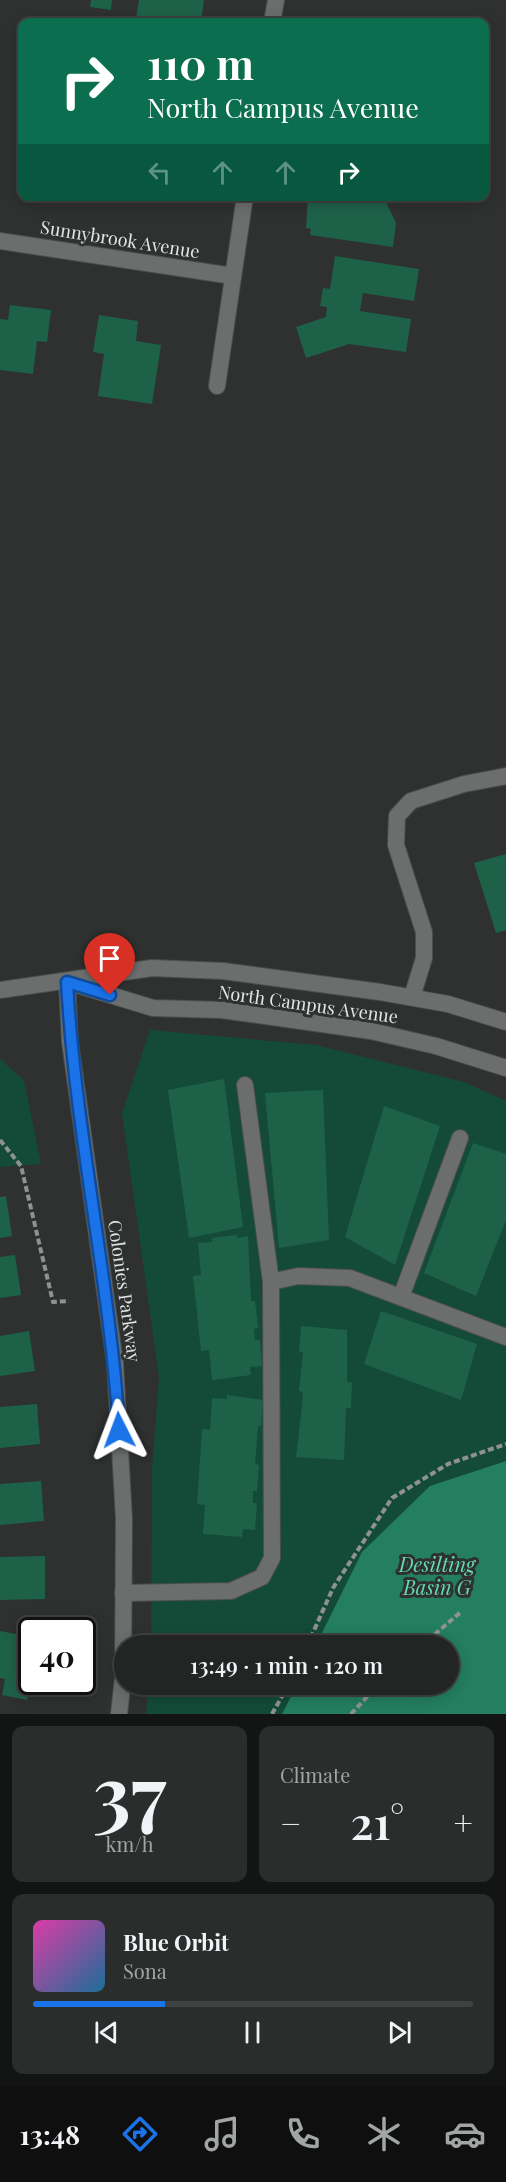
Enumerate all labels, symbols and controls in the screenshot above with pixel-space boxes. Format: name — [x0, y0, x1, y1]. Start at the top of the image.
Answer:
text: 110 m — [147, 35, 254, 91]
icon: right — [48, 42, 126, 120]
text: North Campus Avenue — [147, 89, 419, 125]
icon: left — [143, 156, 176, 189]
icon: ahead — [206, 156, 239, 189]
icon: ahead — [269, 156, 302, 189]
icon: right — [332, 156, 365, 189]
street label: Sunnybrook Avenue — [39, 215, 201, 263]
pin — [84, 933, 135, 995]
icon: arrive — [93, 942, 126, 975]
street label: North Campus Avenue — [217, 980, 400, 1029]
street label: Colonies Parkway — [103, 1218, 147, 1363]
position arrow — [87, 1398, 151, 1462]
water label: Desilting Basin G — [398, 1550, 477, 1600]
speed limit sign: 40 — [18, 1617, 96, 1695]
text: 13:49 · 1 min · 120 m — [190, 1650, 383, 1680]
text: 37 — [93, 1739, 166, 1843]
text: Climate — [280, 1761, 350, 1788]
text: 21° — [351, 1791, 404, 1851]
text: − — [280, 1800, 301, 1844]
text: + — [454, 1800, 473, 1844]
text: km/h — [106, 1830, 153, 1857]
text: Blue Orbit — [123, 1927, 229, 1957]
text: Sona — [123, 1957, 167, 1984]
icon: previous — [90, 2016, 123, 2049]
icon: pause — [236, 2016, 269, 2049]
icon: next — [383, 2016, 416, 2049]
icon: directions — [119, 2113, 161, 2155]
icon: music — [201, 2113, 243, 2155]
icon: phone — [282, 2113, 324, 2155]
icon: climate — [363, 2113, 405, 2155]
icon: car — [444, 2113, 486, 2155]
text: 13:48 — [20, 2116, 80, 2152]

